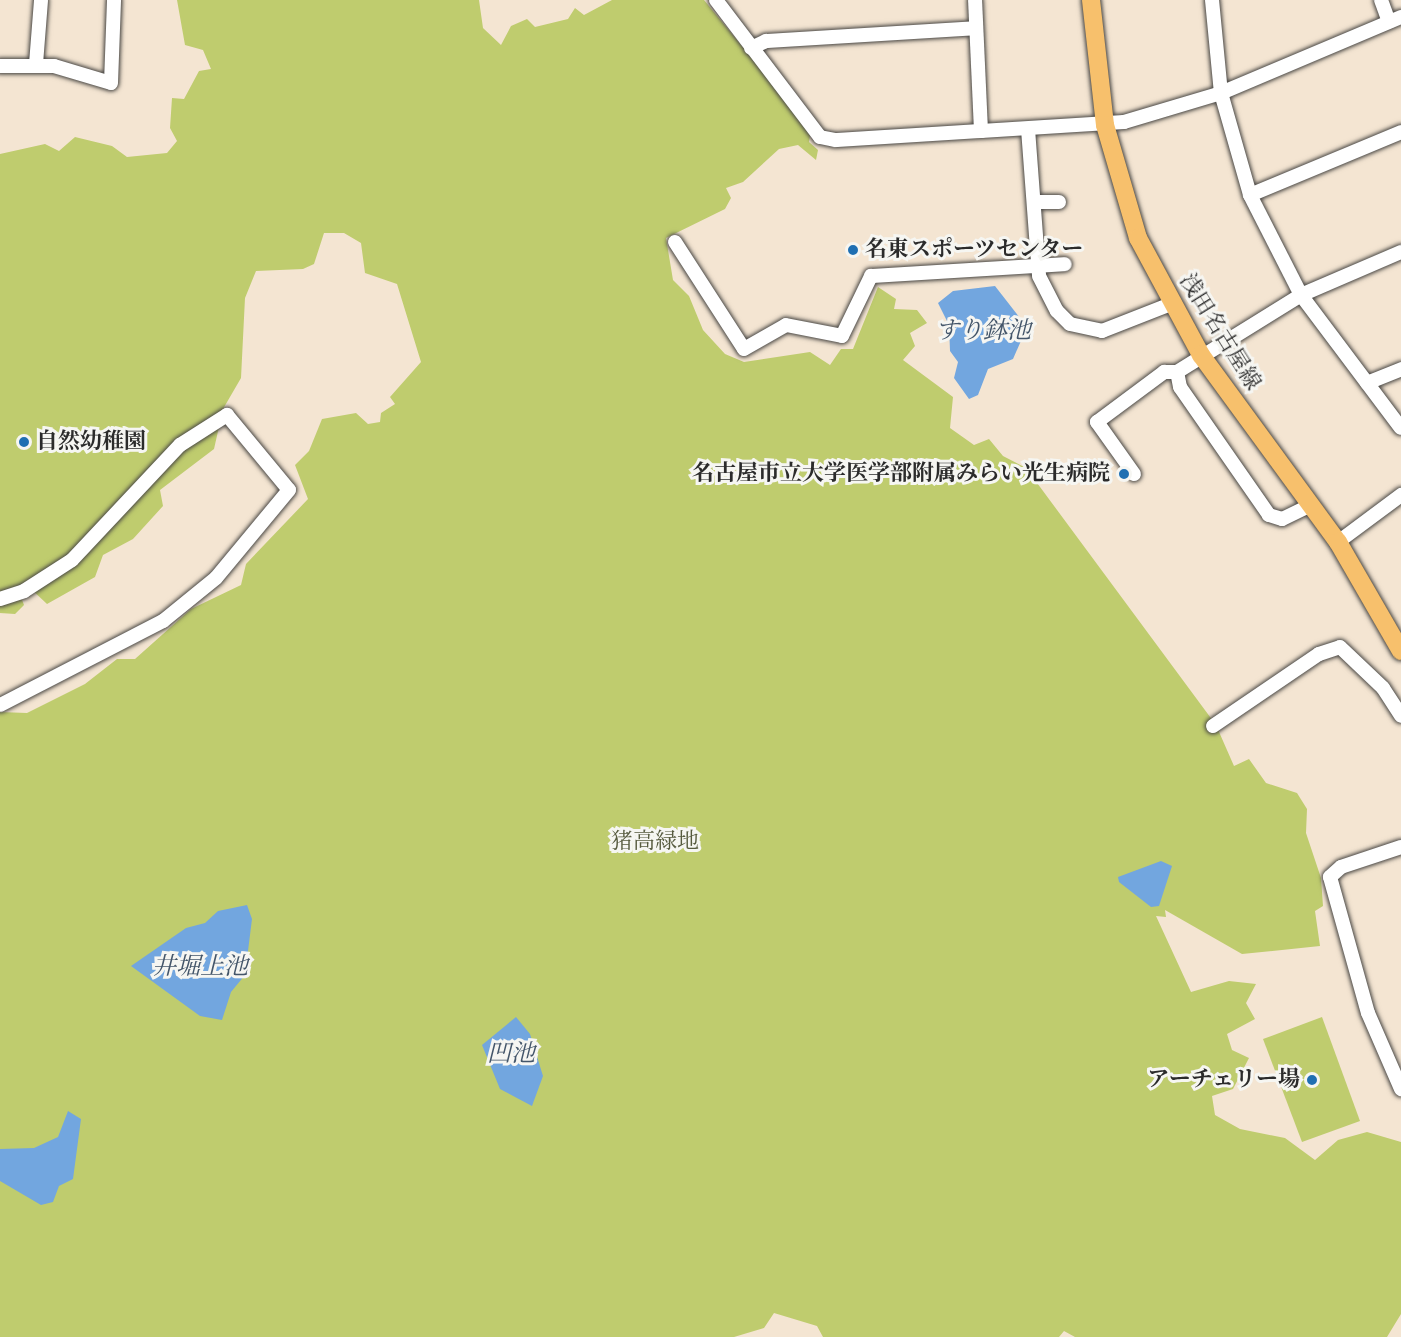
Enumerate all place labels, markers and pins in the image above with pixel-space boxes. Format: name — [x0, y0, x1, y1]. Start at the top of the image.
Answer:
place label: 名東スポーツセンター — [865, 237, 1085, 263]
marker: 名東スポーツセンター — [846, 243, 860, 257]
place label: 自然幼稚園 — [36, 429, 146, 455]
marker: 自然幼稚園 — [17, 435, 31, 449]
place label: 名古屋市立大学医学部附属みらい光生病院 — [692, 461, 1110, 487]
marker: 名古屋市立大学医学部附属みらい光生病院 — [1115, 465, 1133, 483]
place label: アーチェリー場 — [1147, 1067, 1300, 1093]
marker: アーチェリー場 — [1305, 1073, 1319, 1087]

